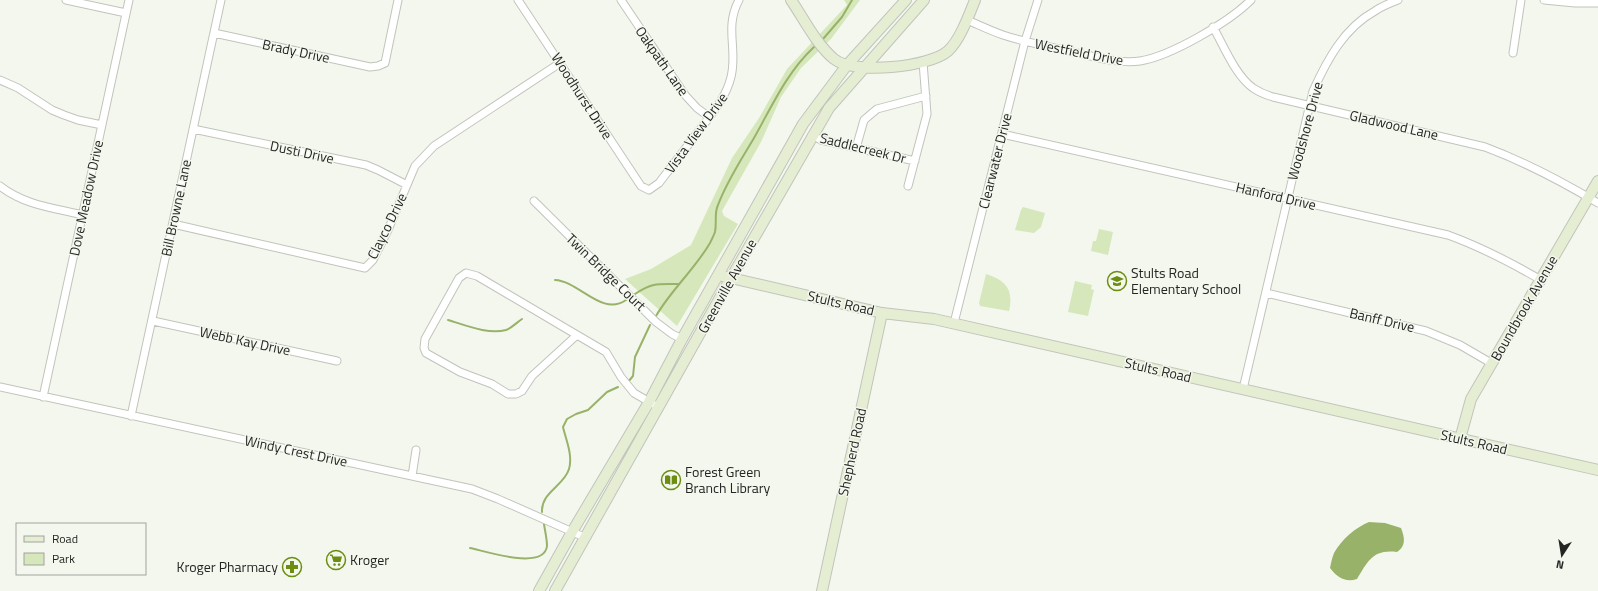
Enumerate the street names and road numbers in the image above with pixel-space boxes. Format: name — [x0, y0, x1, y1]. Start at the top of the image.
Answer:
street label: Oakpath Lane — [631, 21, 694, 100]
street label: Brady Drive — [260, 33, 332, 68]
street label: Westfield Drive — [1033, 33, 1125, 70]
street label: Woodhurst Drive — [547, 48, 618, 143]
street label: Woodshore Drive — [1281, 79, 1328, 182]
street label: Vista View Drive — [659, 88, 732, 177]
street label: Gladwood Lane — [1348, 104, 1441, 145]
street label: Clearwater Drive — [972, 111, 1017, 211]
street label: Saddlecreek Dr — [818, 127, 909, 168]
street label: Dusti Drive — [268, 135, 336, 169]
street label: Dove Meadow Drive — [63, 138, 108, 258]
street label: Bill Browne Lane — [155, 158, 196, 258]
street label: Hanford Drive — [1234, 176, 1318, 215]
street label: Clayco Drive — [361, 189, 412, 263]
street label: Twin Bridge Court — [562, 228, 651, 315]
street label: Greenville Avenue — [692, 235, 761, 337]
street label: Boundbrook Avenue — [1485, 251, 1562, 364]
street label: Stults Road — [806, 285, 877, 320]
street label: Banff Drive — [1348, 302, 1417, 337]
street label: Webb Kay Drive — [198, 321, 292, 360]
street label: Stults Road — [1123, 352, 1194, 387]
street label: Shepherd Road — [832, 406, 871, 498]
street label: Stults Road — [1439, 424, 1510, 459]
street label: Windy Crest Drive — [243, 429, 349, 472]

